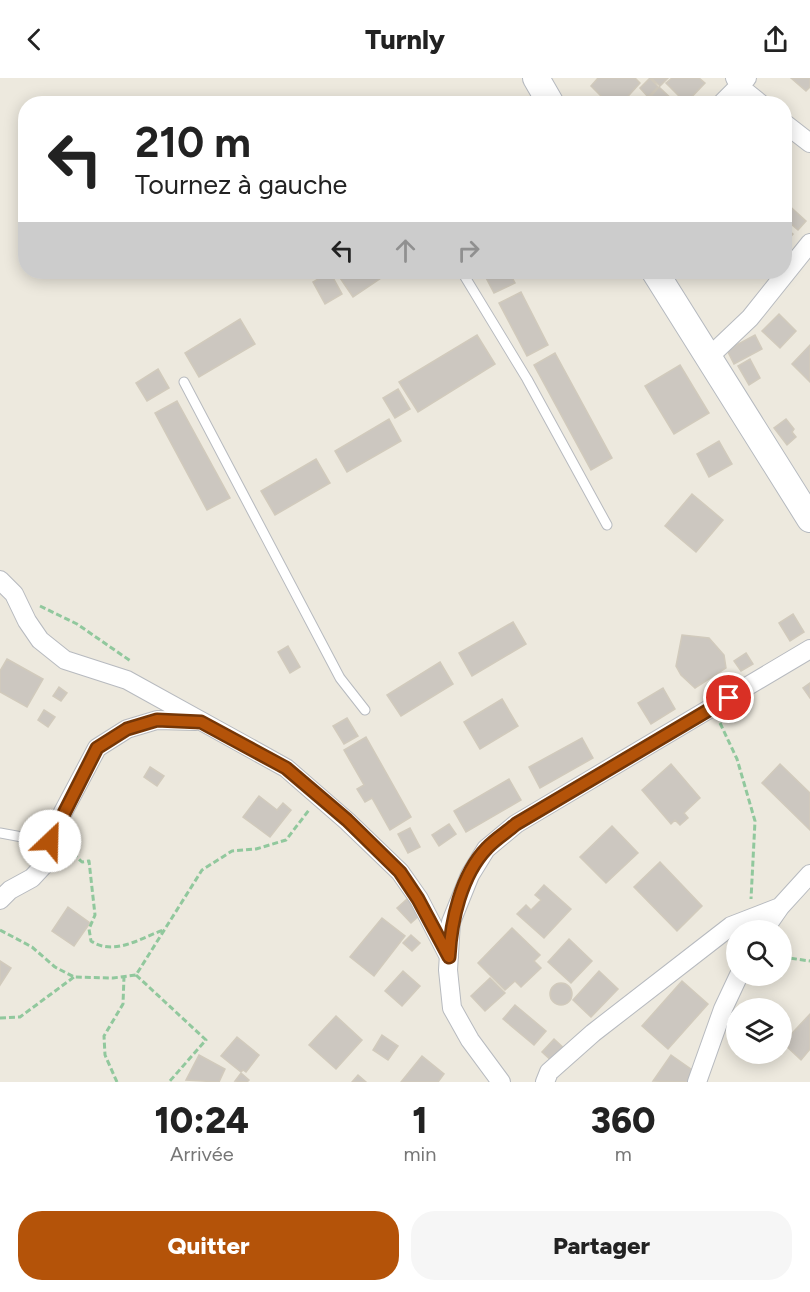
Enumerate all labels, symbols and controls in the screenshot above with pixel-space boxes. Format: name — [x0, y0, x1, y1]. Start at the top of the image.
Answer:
icon: back — [18, 23, 51, 56]
text: Turnly — [365, 23, 445, 56]
icon: share — [759, 23, 792, 56]
text: 210 m — [135, 117, 251, 168]
icon: left — [36, 120, 114, 198]
text: Tournez à gauche — [135, 168, 347, 201]
icon: left — [326, 234, 359, 267]
icon: ahead — [389, 234, 422, 267]
icon: right — [452, 234, 485, 267]
pin — [703, 672, 754, 723]
icon: arrive — [712, 681, 745, 714]
position arrow — [18, 809, 82, 873]
map controls — [726, 920, 792, 1064]
button: search — [726, 920, 792, 986]
button: layers — [726, 998, 792, 1064]
text: 10:24 — [154, 1099, 249, 1142]
text: 1 — [412, 1099, 428, 1142]
text: 360 — [591, 1099, 656, 1142]
text: Arrivée — [170, 1142, 234, 1166]
text: min — [404, 1142, 436, 1166]
text: m — [615, 1142, 632, 1166]
button: Quitter — [18, 1211, 399, 1280]
button: Partager — [411, 1211, 792, 1280]

